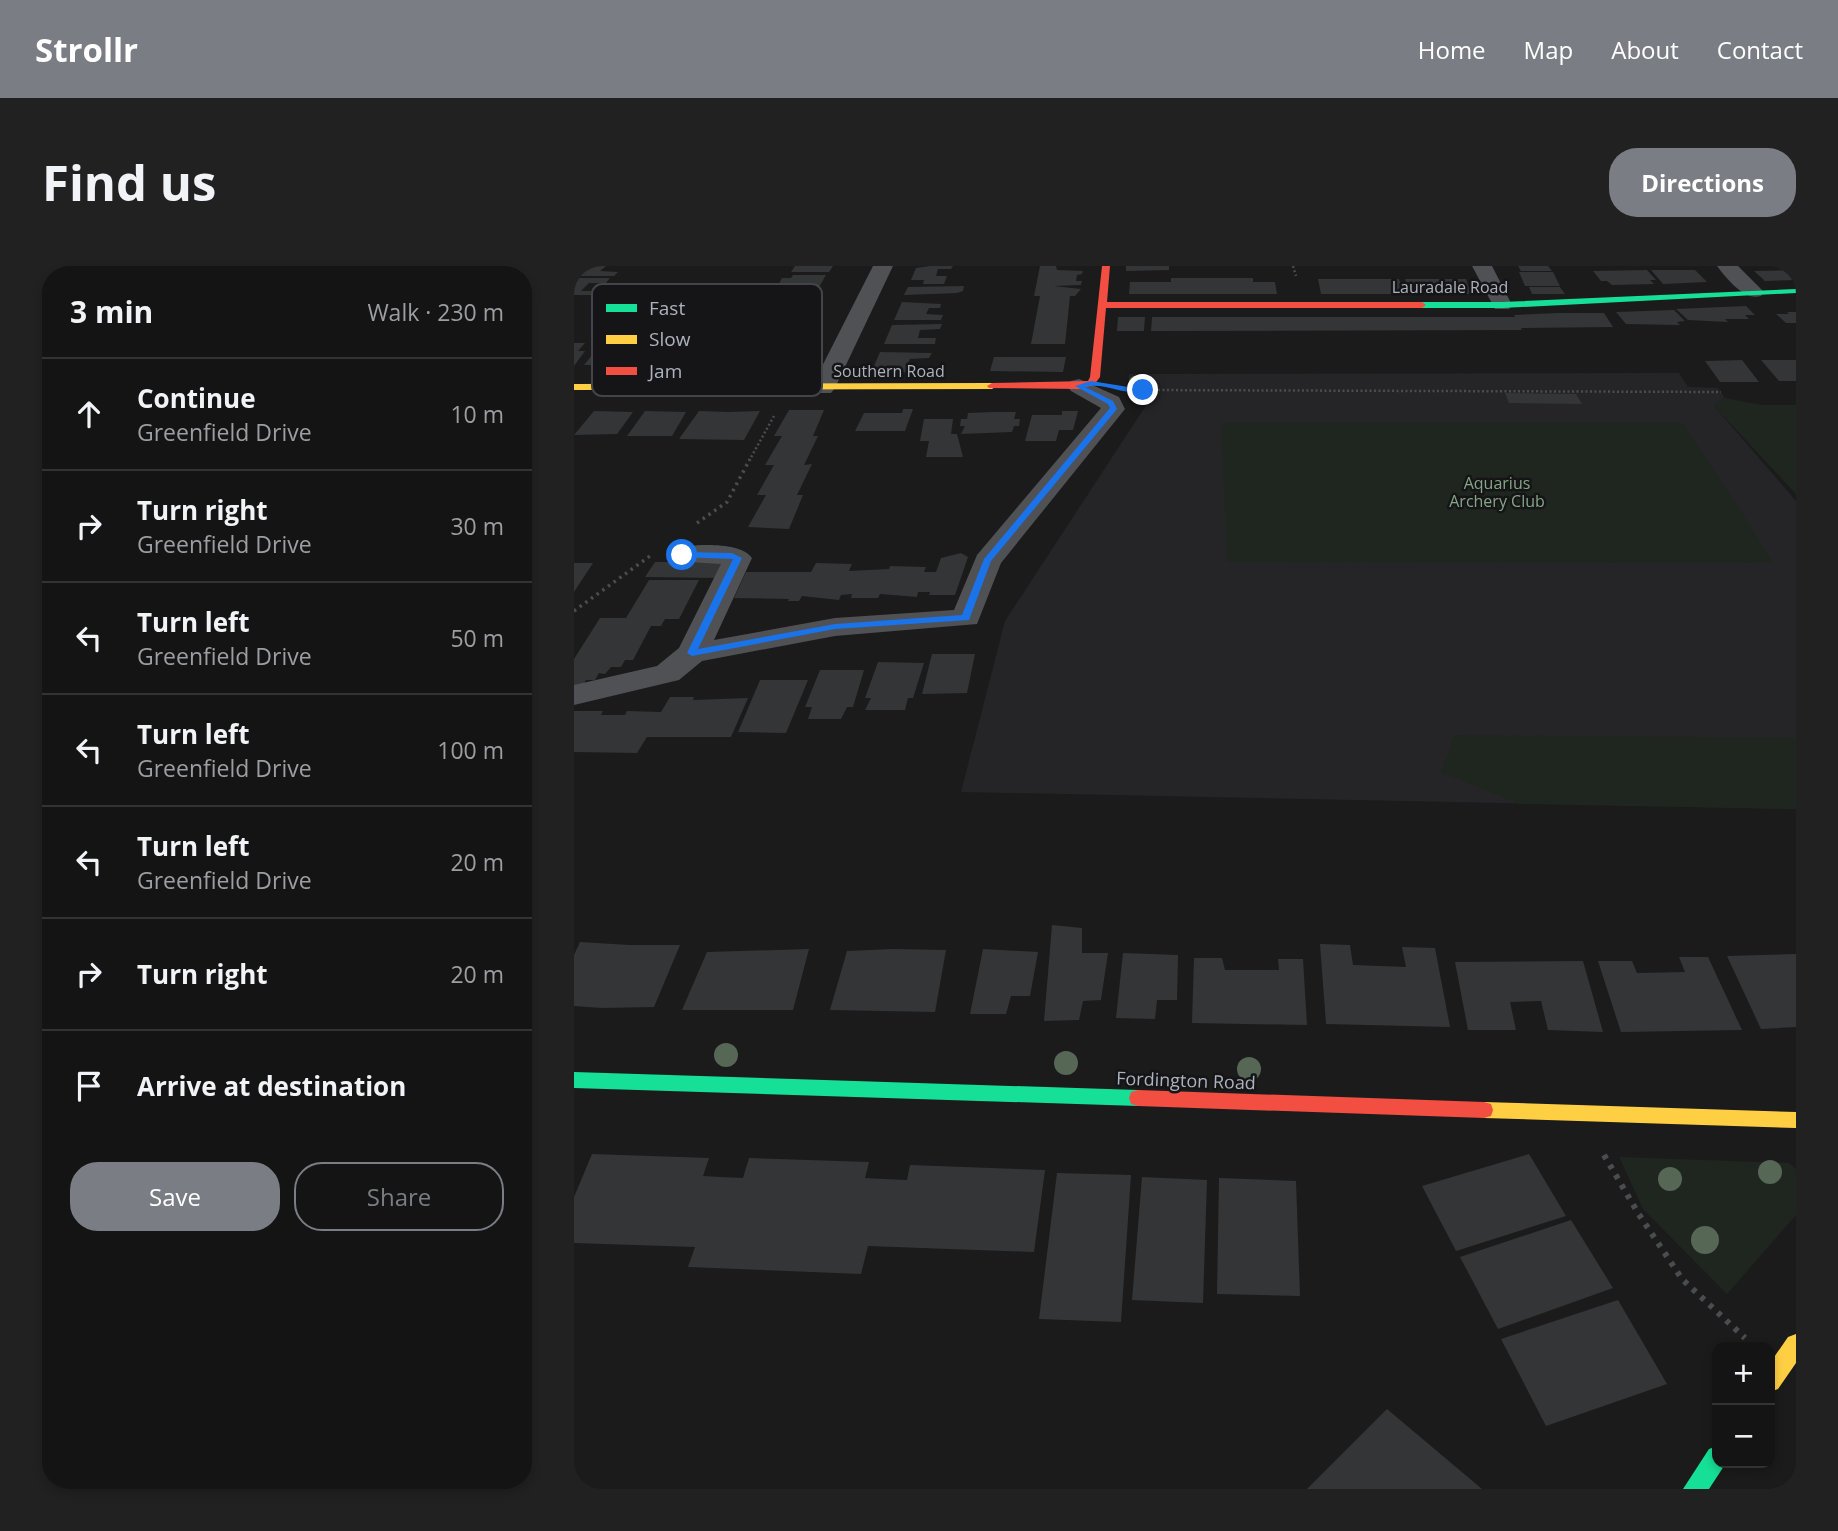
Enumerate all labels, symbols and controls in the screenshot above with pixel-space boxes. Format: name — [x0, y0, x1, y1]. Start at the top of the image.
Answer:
text: Strollr — [35, 27, 138, 72]
text: Home — [1418, 33, 1486, 66]
text: Map — [1524, 33, 1573, 66]
text: About — [1611, 33, 1679, 66]
text: Contact — [1717, 33, 1803, 66]
button: Directions — [1609, 148, 1796, 217]
text: Find us — [42, 149, 216, 215]
street label: Lauradale Road — [1392, 276, 1508, 298]
legend — [592, 284, 822, 396]
text: 3 min — [70, 291, 153, 332]
text: Fast — [649, 295, 685, 321]
text: Walk · 230 m — [367, 296, 504, 328]
text: Slow — [649, 326, 691, 352]
text: Jam — [647, 358, 682, 384]
street label: Southern Road — [833, 360, 945, 382]
route end — [1127, 374, 1158, 405]
text: Continue — [137, 380, 256, 416]
icon: ahead — [70, 395, 108, 433]
text: 10 m — [450, 398, 504, 430]
text: Greenfield Drive — [137, 416, 312, 448]
park label: Aquarius Archery Club — [1449, 472, 1545, 512]
text: Turn right — [137, 492, 268, 528]
icon: right — [70, 507, 108, 545]
text: 30 m — [450, 510, 504, 542]
text: Greenfield Drive — [137, 528, 312, 560]
route start — [666, 539, 697, 570]
text: Turn left — [137, 604, 249, 640]
icon: left — [70, 619, 108, 657]
text: 50 m — [450, 622, 504, 654]
text: Greenfield Drive — [137, 640, 312, 672]
text: Turn left — [137, 716, 249, 752]
icon: left — [70, 731, 108, 769]
text: 100 m — [437, 734, 504, 766]
text: Greenfield Drive — [137, 752, 312, 784]
text: Turn left — [137, 828, 249, 864]
icon: left — [70, 843, 108, 881]
text: 20 m — [450, 846, 504, 878]
text: Greenfield Drive — [137, 864, 312, 896]
icon: right — [70, 955, 108, 993]
text: Turn right — [137, 956, 268, 992]
text: 20 m — [450, 958, 504, 990]
street label: Fordington Road — [1116, 1066, 1256, 1094]
icon: arrive — [70, 1067, 108, 1105]
text: Arrive at destination — [137, 1068, 406, 1104]
button: Save — [70, 1162, 280, 1231]
button: Share — [294, 1162, 504, 1231]
map controls — [1712, 1342, 1775, 1468]
button: + — [1712, 1342, 1775, 1405]
button: − — [1712, 1405, 1775, 1468]

